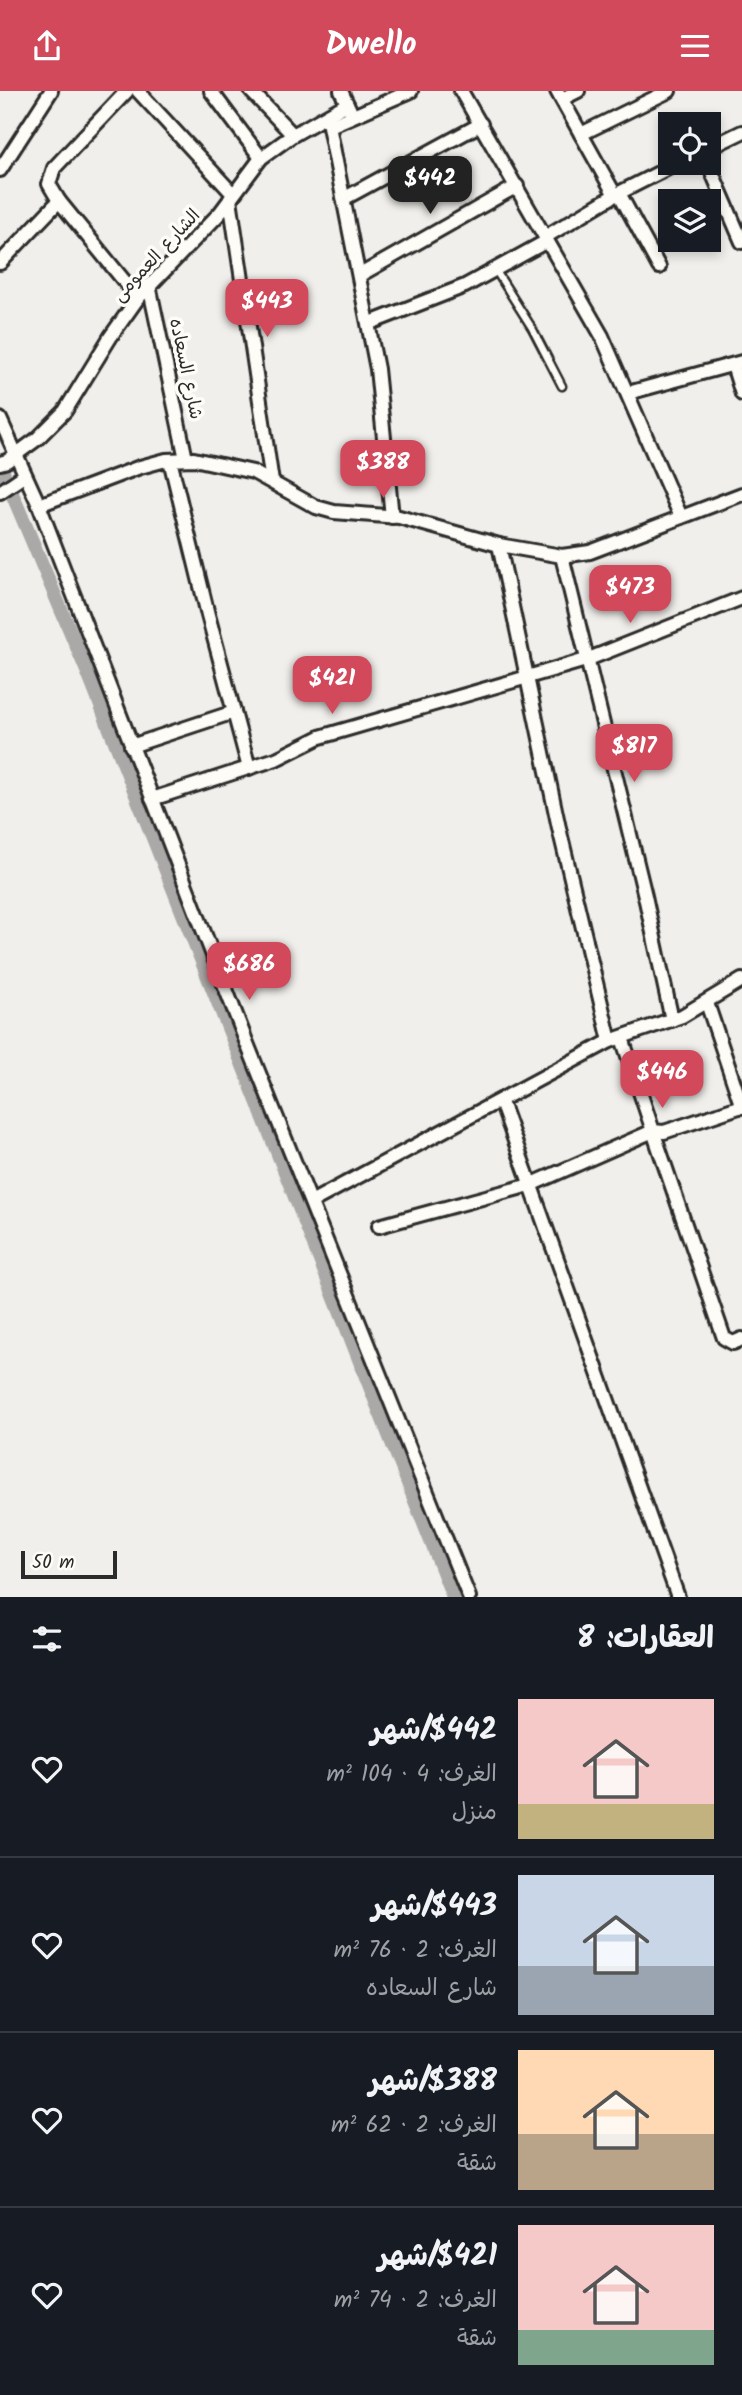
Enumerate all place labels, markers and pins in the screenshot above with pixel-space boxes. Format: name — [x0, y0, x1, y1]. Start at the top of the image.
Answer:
pin: $442 — [389, 157, 471, 216]
pin: $443 — [226, 279, 308, 339]
pin: $388 — [342, 441, 424, 500]
pin: $473 — [589, 566, 671, 625]
pin: $421 — [291, 657, 373, 716]
pin: $817 — [593, 725, 675, 784]
pin: $686 — [208, 943, 290, 1002]
pin: $446 — [621, 1051, 703, 1110]

